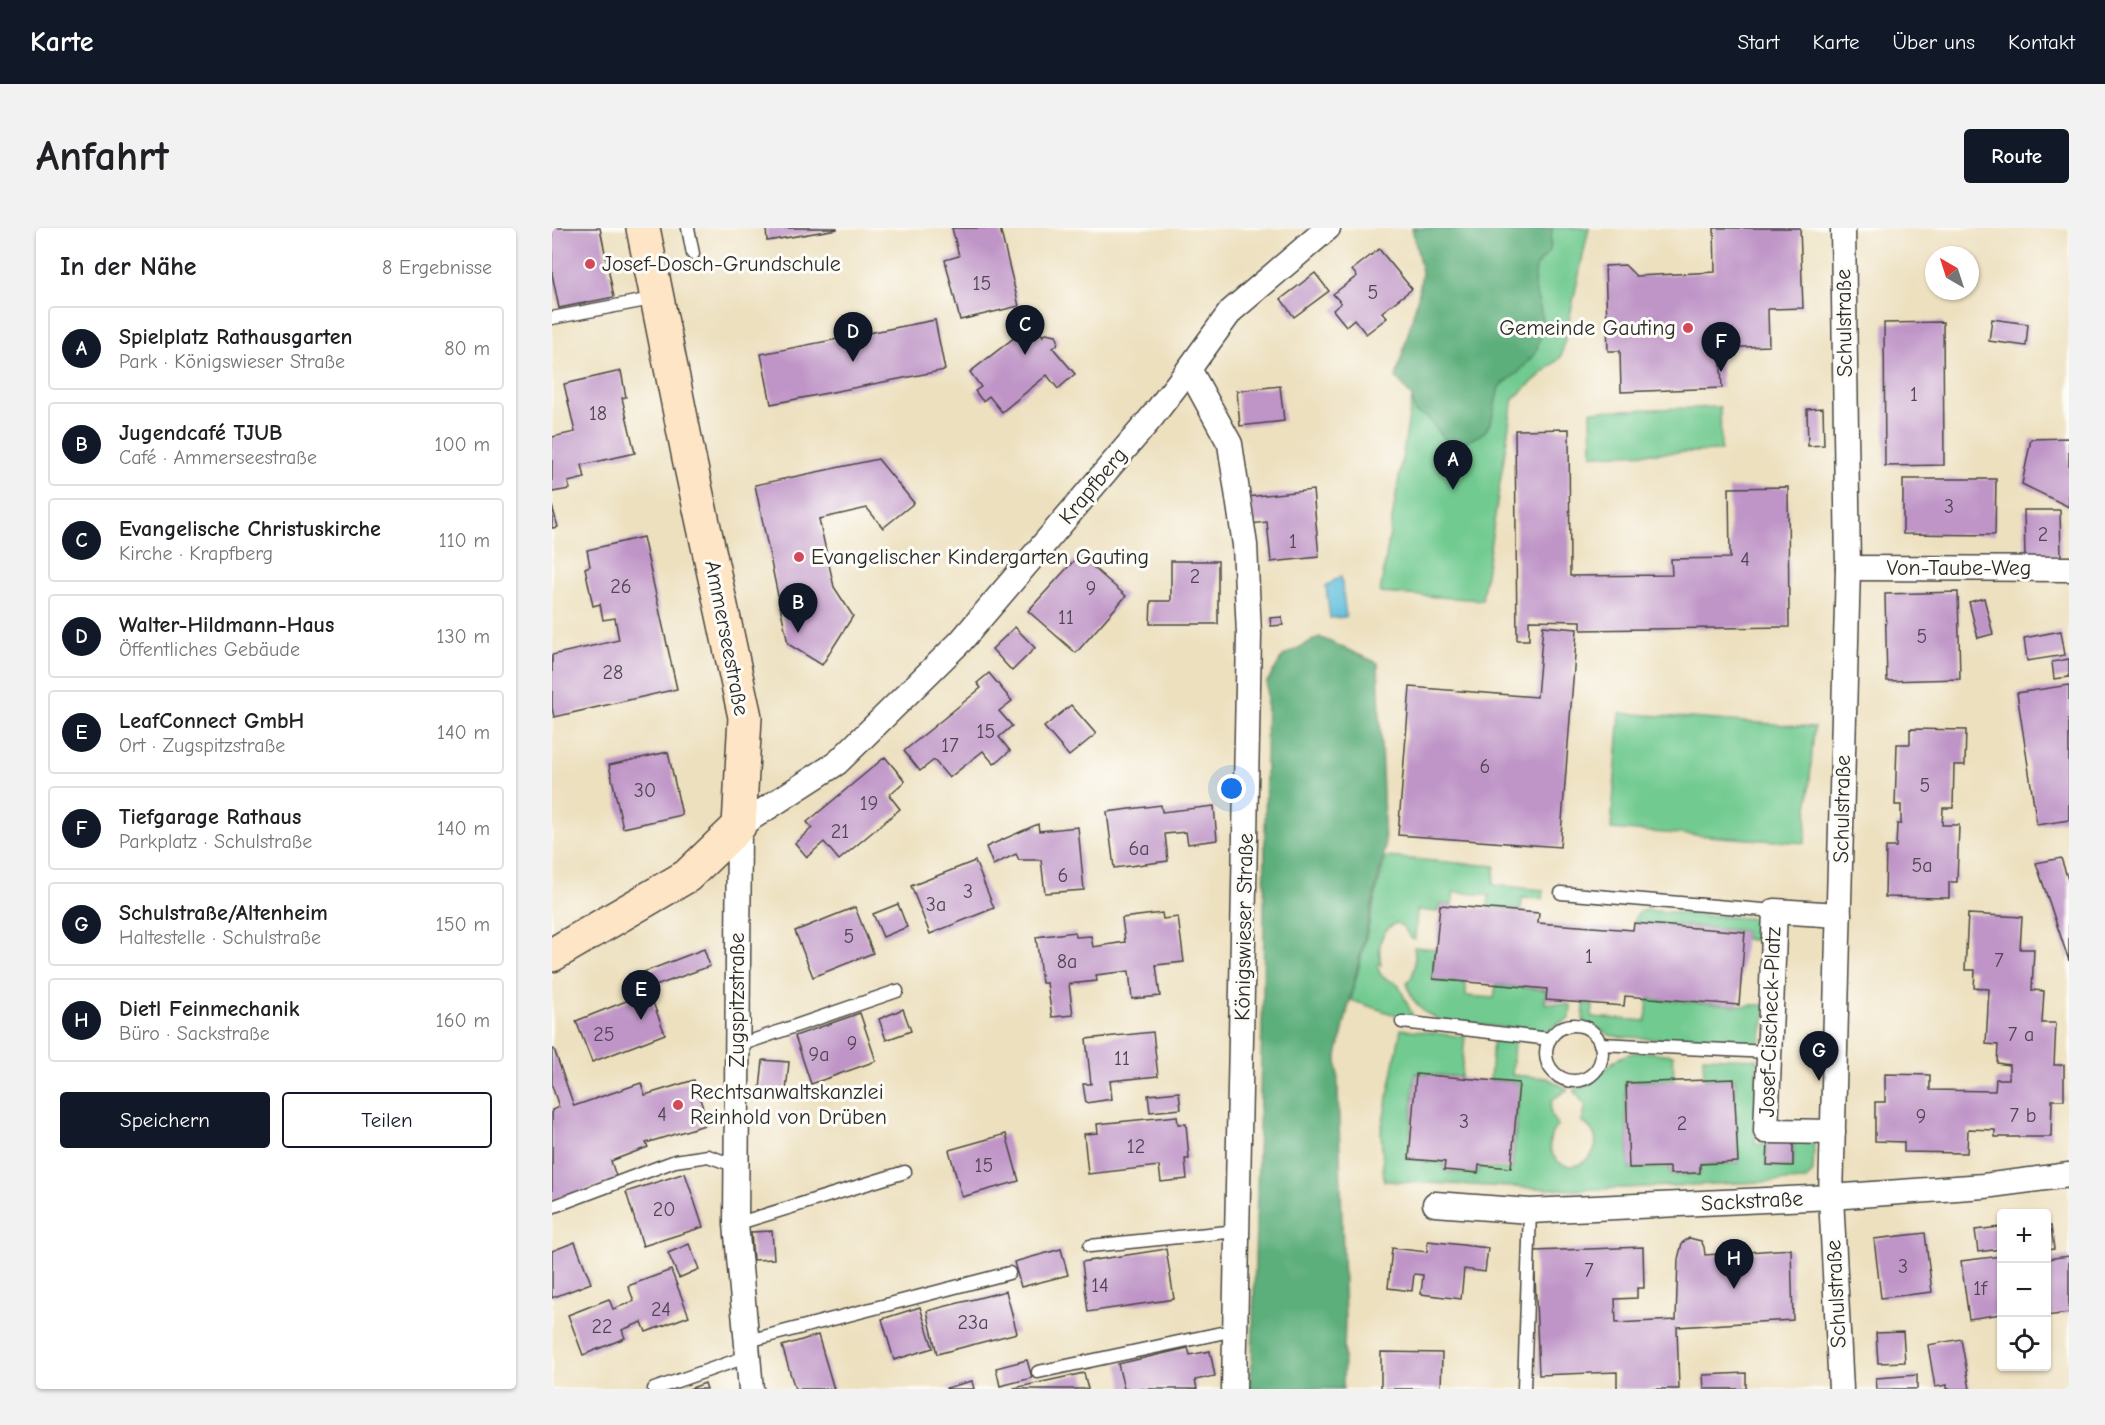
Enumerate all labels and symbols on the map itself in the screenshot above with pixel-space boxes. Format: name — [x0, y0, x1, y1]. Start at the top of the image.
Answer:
north arrow — [1925, 246, 1979, 300]
place label: Josef-Dosch-Grundschule — [602, 251, 841, 277]
marker: Josef-Dosch-Grundschule — [583, 257, 597, 271]
street label: Schulstraße — [1830, 269, 1858, 377]
house number: 15 — [973, 272, 991, 295]
house number: 5 — [1368, 281, 1378, 304]
pin: C — [1006, 306, 1044, 355]
pin: D — [834, 312, 872, 362]
place label: Gemeinde Gauting — [1499, 315, 1676, 341]
marker: Gemeinde Gauting — [1681, 321, 1695, 335]
pin: F — [1702, 322, 1740, 372]
house number: 1 — [1910, 383, 1918, 406]
house number: 18 — [589, 402, 607, 425]
pin: A — [1434, 440, 1472, 490]
street label: Krapfberg — [1053, 442, 1133, 530]
house number: 3 — [1944, 495, 1954, 518]
house number: 2 — [2038, 523, 2048, 546]
house number: 1 — [1289, 530, 1297, 553]
place label: Evangelischer Kindergarten Gauting — [811, 544, 1149, 570]
house number: 4 — [1740, 548, 1750, 571]
marker: Evangelischer Kindergarten Gauting — [792, 550, 806, 564]
street label: Von-Taube-Weg — [1886, 555, 2032, 581]
street label: Ammerseestraße — [699, 558, 755, 718]
house number: 2 — [1190, 565, 1200, 588]
house number: 26 — [610, 575, 632, 598]
house number: 9 — [1086, 577, 1096, 600]
pin: B — [778, 584, 818, 633]
house number: 11 — [1058, 606, 1074, 629]
house number: 5 — [1917, 625, 1927, 648]
house number: 28 — [603, 661, 623, 684]
house number: 15 — [977, 720, 995, 743]
house number: 17 — [941, 734, 959, 757]
house number: 6 — [1480, 755, 1490, 778]
street label: Schulstraße — [1828, 755, 1856, 863]
your location — [1217, 774, 1246, 803]
house number: 5 — [1920, 774, 1930, 797]
house number: 30 — [634, 779, 656, 802]
house number: 19 — [860, 792, 878, 815]
house number: 21 — [831, 820, 849, 843]
street label: Königswieser Straße — [1229, 833, 1259, 1021]
house number: 6a — [1128, 837, 1150, 860]
house number: 5a — [1911, 854, 1933, 877]
house number: 6 — [1058, 864, 1068, 887]
house number: 3 — [963, 880, 973, 903]
house number: 3a — [926, 893, 946, 916]
house number: 5 — [844, 925, 854, 948]
street label: Josef-Cischeck-Platz — [1754, 926, 1786, 1118]
street label: Zugspitzstraße — [724, 932, 750, 1068]
house number: 1 — [1585, 945, 1593, 968]
house number: 7 — [1994, 949, 2004, 972]
house number: 8a — [1057, 950, 1077, 973]
pin: E — [622, 970, 661, 1020]
house number: 25 — [593, 1023, 615, 1046]
house number: 7 a — [2008, 1023, 2034, 1046]
house number: 9 — [847, 1032, 857, 1055]
pin: G — [1800, 1032, 1838, 1081]
house number: 9a — [809, 1043, 829, 1066]
house number: 11 — [1114, 1047, 1130, 1070]
place label: Rechtsanwaltskanzlei Reinhold von Drüben — [690, 1079, 887, 1130]
marker: Rechtsanwaltskanzlei Reinhold von Drüben — [671, 1098, 685, 1112]
house number: 4 — [657, 1103, 667, 1126]
house number: 7 b — [2010, 1104, 2036, 1127]
house number: 9 — [1916, 1105, 1926, 1128]
house number: 3 — [1459, 1110, 1469, 1133]
house number: 2 — [1677, 1112, 1687, 1135]
house number: 12 — [1127, 1135, 1145, 1158]
house number: 15 — [975, 1154, 993, 1177]
street label: Sackstraße — [1700, 1185, 1804, 1217]
house number: 20 — [653, 1198, 675, 1221]
street label: Schulstraße — [1820, 1239, 1852, 1349]
pin: H — [1714, 1240, 1754, 1289]
house number: 3 — [1898, 1255, 1908, 1278]
house number: 7 — [1584, 1259, 1594, 1282]
house number: 14 — [1091, 1274, 1109, 1297]
house number: 1f — [1973, 1277, 1988, 1300]
house number: 24 — [651, 1298, 671, 1321]
house number: 23a — [958, 1311, 988, 1334]
house number: 22 — [592, 1315, 612, 1338]

